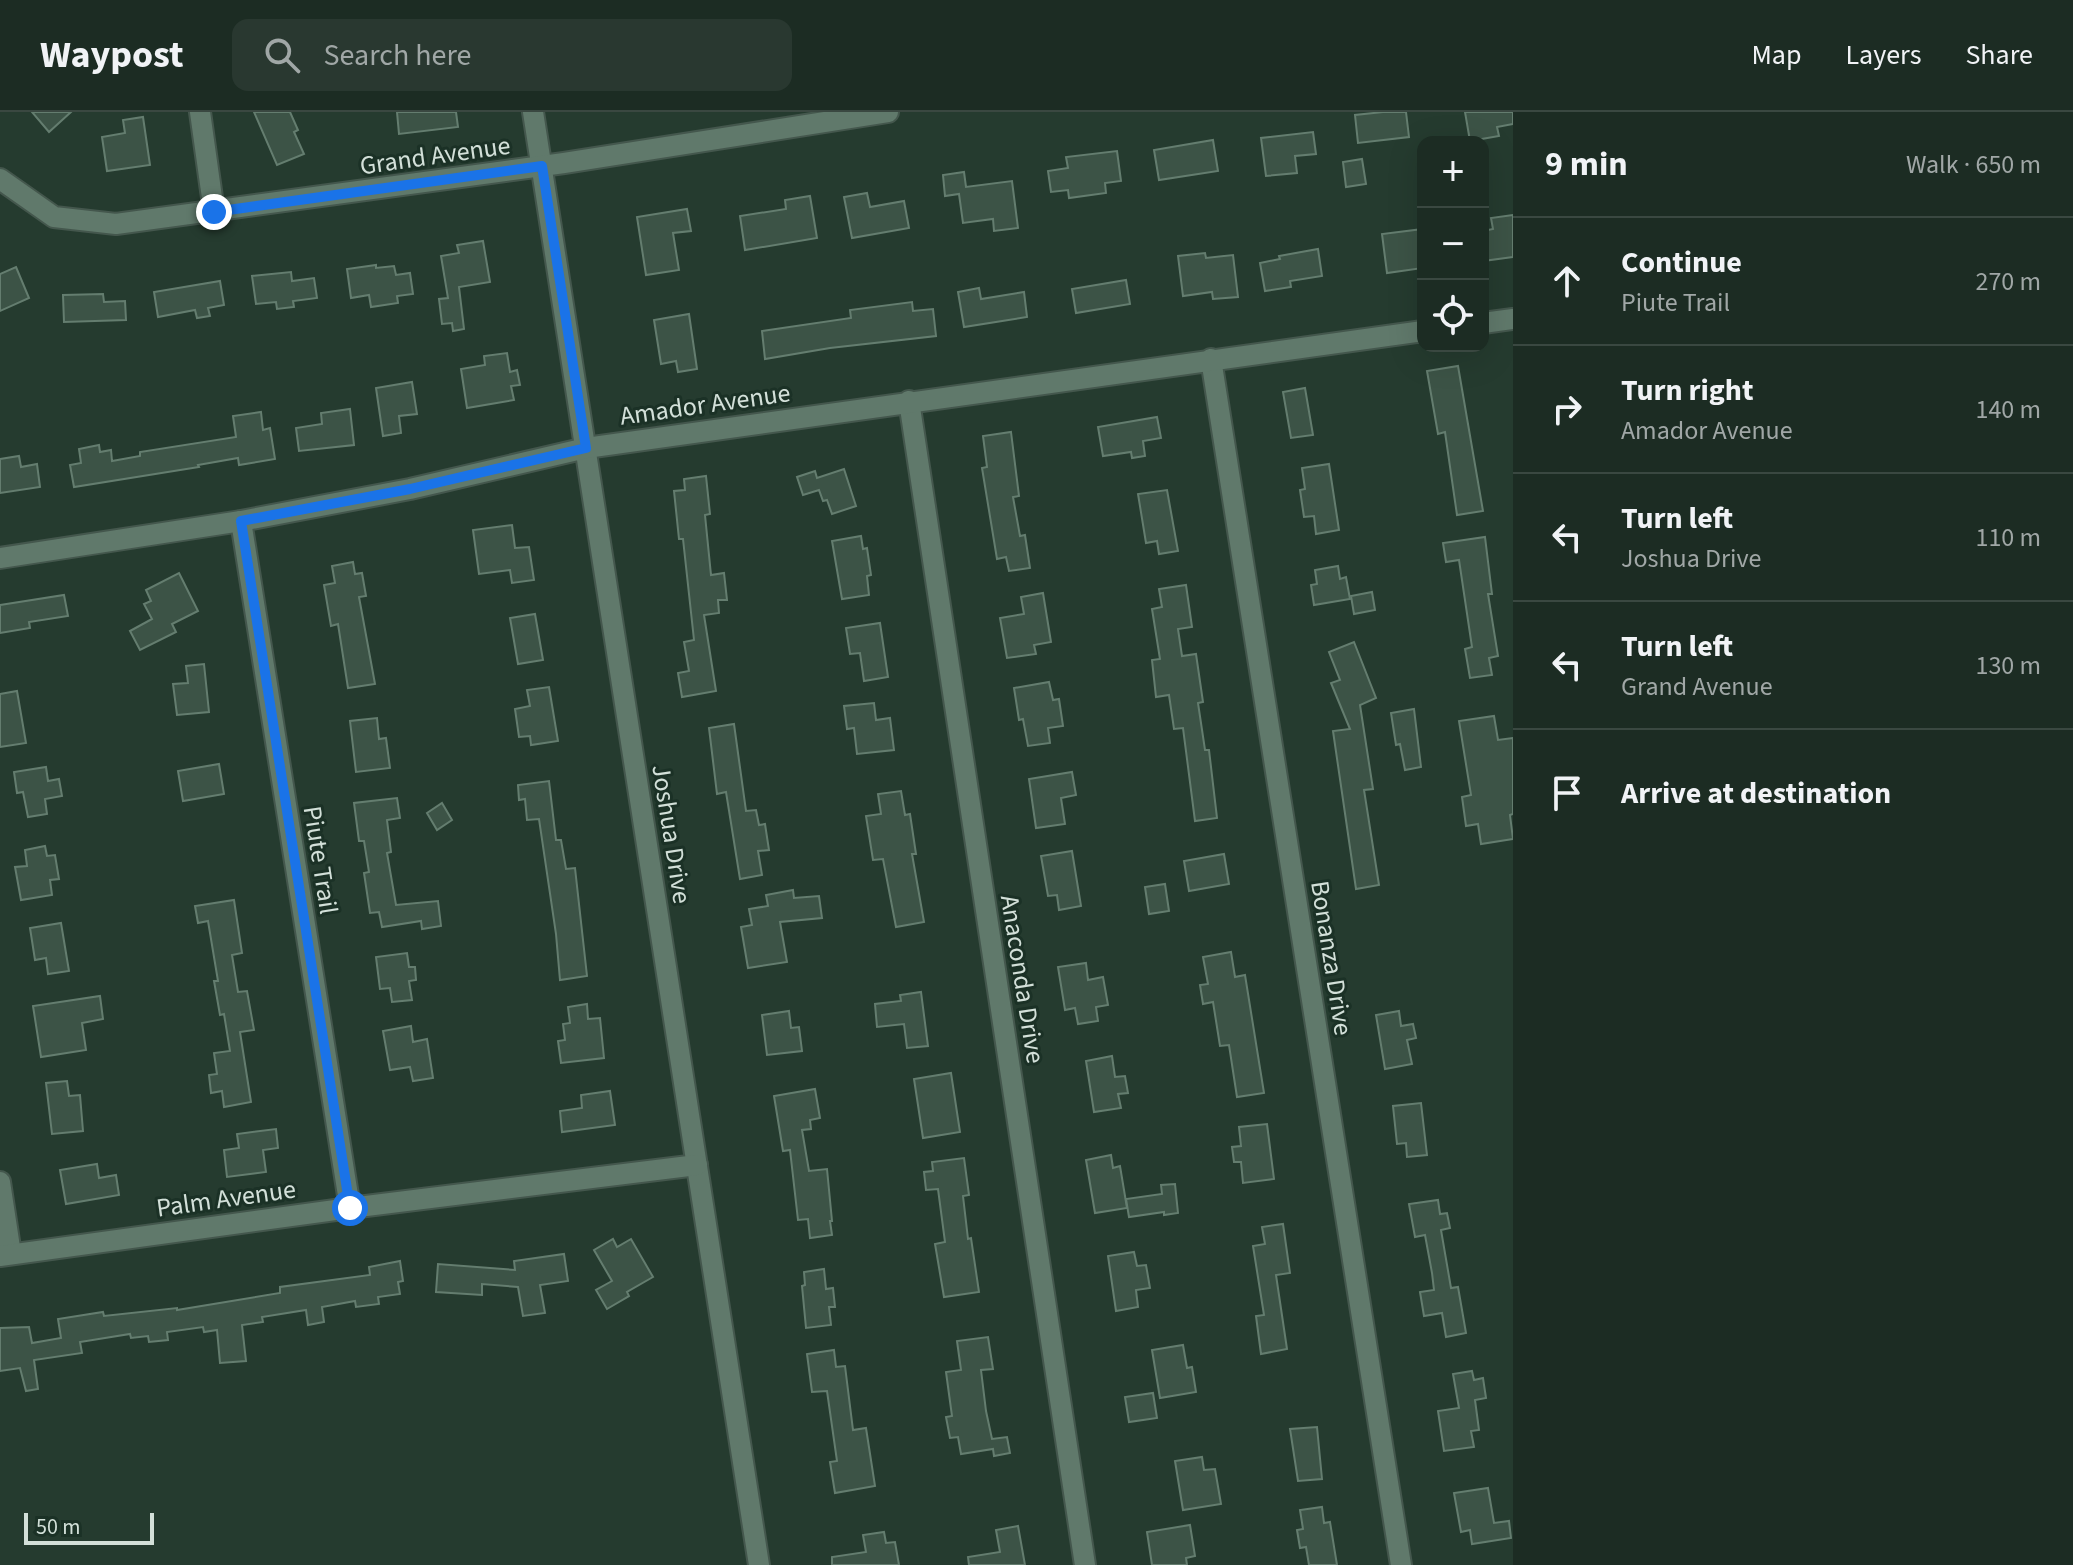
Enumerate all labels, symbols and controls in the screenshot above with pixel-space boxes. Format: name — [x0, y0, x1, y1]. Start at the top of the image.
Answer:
search box — [232, 19, 792, 91]
text: Waypost — [40, 28, 184, 82]
icon: search — [260, 33, 304, 77]
text: Search here — [324, 34, 471, 77]
text: Map — [1751, 35, 1801, 75]
text: Layers — [1845, 35, 1921, 75]
text: Share — [1965, 35, 2033, 75]
street label: Grand Avenue — [357, 127, 513, 184]
map controls — [1417, 136, 1489, 352]
button: + — [1417, 136, 1489, 208]
text: 9 min — [1545, 140, 1628, 189]
text: Walk · 650 m — [1906, 146, 2041, 183]
route end — [196, 194, 232, 230]
button: − — [1417, 208, 1489, 280]
text: Continue — [1621, 241, 1742, 284]
icon: ahead — [1545, 259, 1589, 303]
text: 270 m — [1975, 263, 2041, 300]
button: locate — [1417, 280, 1489, 352]
text: Piute Trail — [1621, 284, 1730, 321]
text: Turn right — [1621, 369, 1753, 412]
street label: Amador Avenue — [618, 374, 793, 435]
icon: right — [1545, 387, 1589, 431]
text: 140 m — [1975, 391, 2041, 428]
text: Amador Avenue — [1621, 412, 1793, 449]
text: Turn left — [1621, 497, 1733, 540]
icon: left — [1545, 515, 1589, 559]
text: 110 m — [1975, 519, 2041, 556]
text: Joshua Drive — [1621, 540, 1761, 577]
text: Turn left — [1621, 625, 1733, 668]
icon: left — [1545, 643, 1589, 687]
text: 130 m — [1975, 647, 2041, 684]
text: Grand Avenue — [1621, 668, 1773, 705]
street label: Joshua Drive — [642, 762, 701, 906]
icon: arrive — [1545, 771, 1589, 815]
text: Arrive at destination — [1621, 772, 1891, 815]
street label: Piute Trail — [294, 803, 347, 917]
street label: Bonanza Drive — [1301, 878, 1362, 1038]
street label: Anaconda Drive — [991, 892, 1054, 1066]
street label: Palm Avenue — [154, 1170, 298, 1227]
route start — [332, 1190, 368, 1226]
scale bar — [24, 1509, 154, 1545]
text: 50 m — [36, 1511, 81, 1543]

